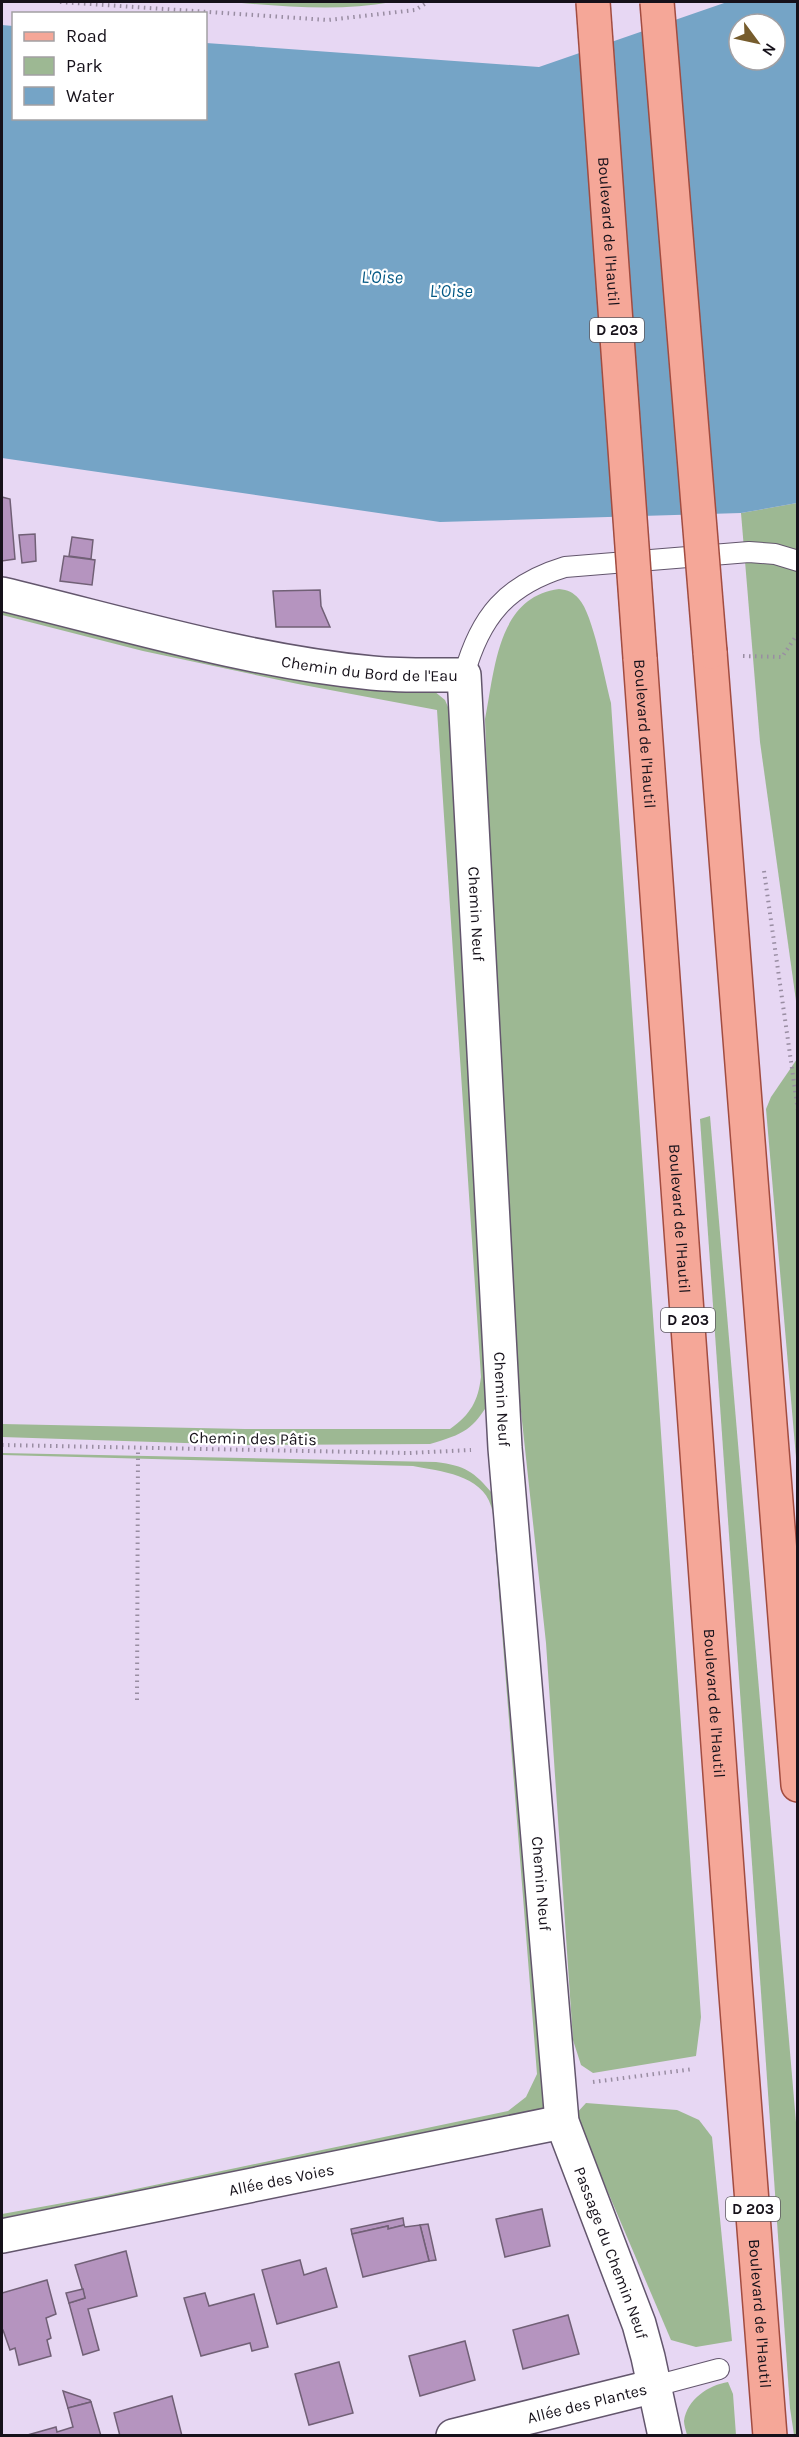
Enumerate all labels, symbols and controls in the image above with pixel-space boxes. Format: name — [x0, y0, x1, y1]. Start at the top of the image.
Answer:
legend — [12, 12, 207, 120]
north arrow — [727, 12, 787, 72]
text: Road — [66, 25, 107, 47]
text: N — [758, 40, 780, 60]
text: Park — [66, 55, 103, 77]
text: Water — [66, 85, 114, 107]
street label: Boulevard de l'Hautil — [594, 156, 624, 307]
water label: L'Oise — [361, 266, 403, 288]
water label: L’Oise — [429, 280, 473, 302]
road number: D 203 — [590, 318, 644, 342]
street label: Chemin du Bord de l'Eau — [280, 651, 458, 685]
street label: Boulevard de l'Hautil — [630, 658, 660, 809]
street label: Chemin Neuf — [464, 866, 488, 963]
street label: Boulevard de l'Hautil — [665, 1143, 695, 1294]
road number: D 203 — [661, 1308, 715, 1332]
street label: Chemin Neuf — [490, 1351, 514, 1448]
street label: Chemin des Pâtis — [189, 1428, 317, 1449]
street label: Boulevard de l'Hautil — [700, 1628, 729, 1779]
street label: Chemin Neuf — [528, 1835, 555, 1932]
street label: Allée des Voies — [227, 2160, 336, 2200]
street label: Passage du Chemin Neuf — [570, 2164, 652, 2342]
road number: D 203 — [726, 2197, 780, 2221]
street label: Boulevard de l'Hautil — [745, 2238, 775, 2389]
street label: Allée des Plantes — [525, 2379, 649, 2427]

